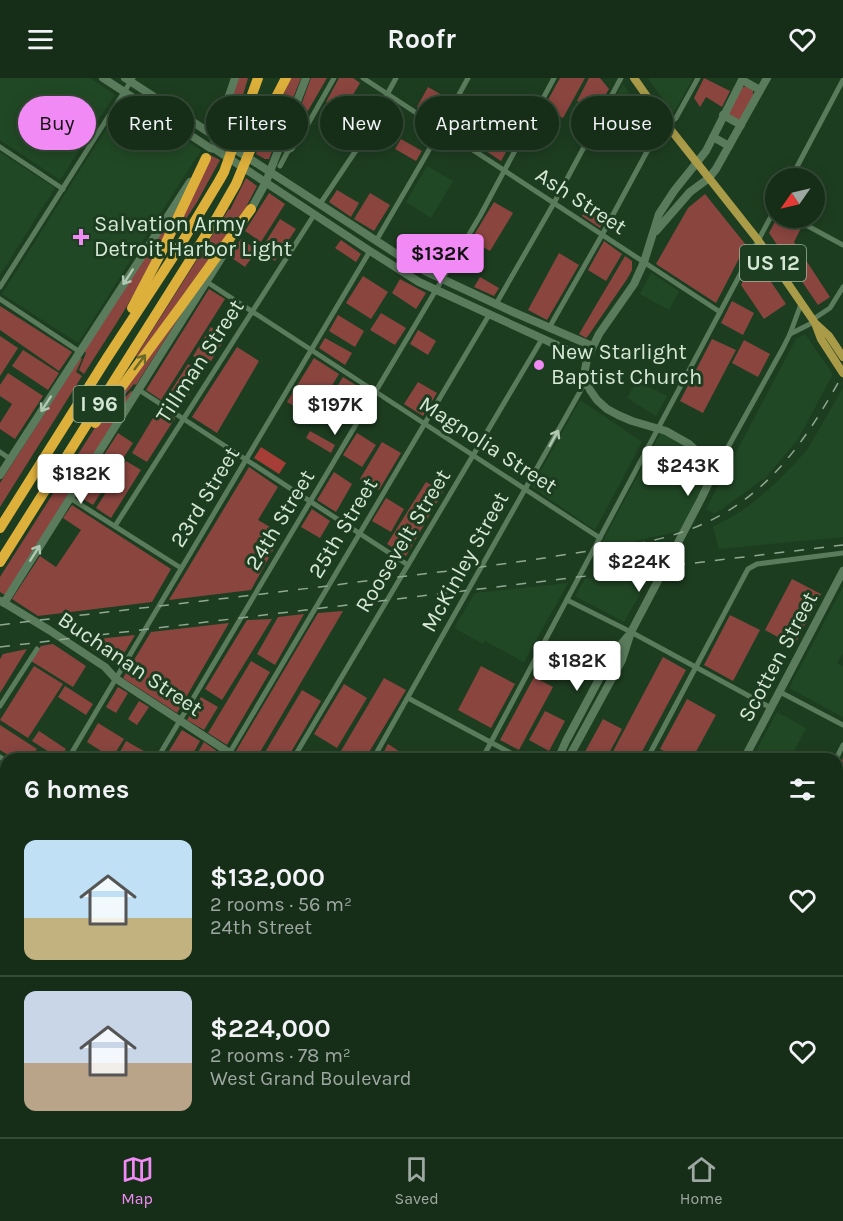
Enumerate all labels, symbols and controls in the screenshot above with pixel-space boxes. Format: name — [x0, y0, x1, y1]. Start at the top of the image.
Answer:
icon: menu — [24, 23, 57, 56]
text: Roofr — [387, 23, 456, 55]
icon: heart — [786, 23, 819, 56]
chip: Buy — [18, 96, 96, 150]
chip: Rent — [108, 96, 194, 150]
chip: Filters — [206, 96, 308, 150]
chip: New — [320, 96, 403, 150]
chip: Apartment — [415, 96, 559, 150]
chip: House — [571, 96, 673, 150]
street label: Ash Street — [531, 162, 631, 240]
north arrow — [765, 168, 825, 228]
map controls — [765, 168, 825, 228]
place label: Salvation Army Detroit Harbor Light — [94, 211, 292, 262]
marker: Salvation Army Detroit Harbor Light — [72, 228, 90, 246]
pin: $132K — [398, 234, 482, 285]
text: $132K — [411, 242, 469, 265]
road number: US 12 — [740, 245, 806, 281]
one-way arrow — [122, 268, 134, 285]
street label: Tillman Street — [151, 295, 249, 427]
place label: New Starlight Baptist Church — [551, 339, 702, 390]
one-way arrow — [134, 355, 146, 371]
marker: New Starlight Baptist Church — [532, 358, 546, 372]
pin: $197K — [293, 385, 377, 436]
road number: I 96 — [74, 386, 124, 422]
street label: Magnolia Street — [414, 391, 562, 499]
text: $197K — [307, 393, 363, 416]
one-way arrow — [40, 395, 52, 412]
one-way arrow — [549, 430, 560, 448]
street label: 23rd Street — [165, 442, 245, 552]
pin: $243K — [646, 446, 730, 497]
pin: $182K — [39, 454, 123, 505]
text: $243K — [656, 454, 720, 477]
text: $182K — [51, 462, 111, 485]
street label: 24th Street — [240, 465, 320, 575]
street label: Roosevelt Street — [350, 465, 456, 617]
street label: 25th Street — [303, 473, 383, 583]
street label: McKinley Street — [416, 487, 514, 637]
pin: $224K — [597, 542, 681, 593]
one-way arrow — [29, 546, 41, 562]
text: $224K — [608, 550, 670, 573]
street label: Scotten Street — [733, 588, 823, 726]
street label: Buchanan Street — [53, 606, 207, 722]
pin: $182K — [535, 641, 619, 692]
text: $182K — [547, 649, 607, 672]
icon: filters — [786, 773, 819, 806]
text: 6 homes — [24, 774, 129, 805]
text: $132,000 — [210, 862, 325, 893]
icon: home — [72, 864, 144, 936]
icon: heart — [786, 884, 819, 917]
text: 2 rooms · 56 m² — [210, 893, 352, 916]
text: 24th Street — [210, 916, 312, 939]
text: $224,000 — [210, 1013, 331, 1044]
icon: home — [72, 1015, 144, 1087]
icon: heart — [786, 1035, 819, 1068]
text: 2 rooms · 78 m² — [210, 1044, 351, 1067]
text: West Grand Boulevard — [210, 1067, 412, 1090]
tab: Map — [121, 1153, 154, 1208]
tab: Saved — [395, 1153, 439, 1208]
tab: Home — [680, 1153, 722, 1208]

